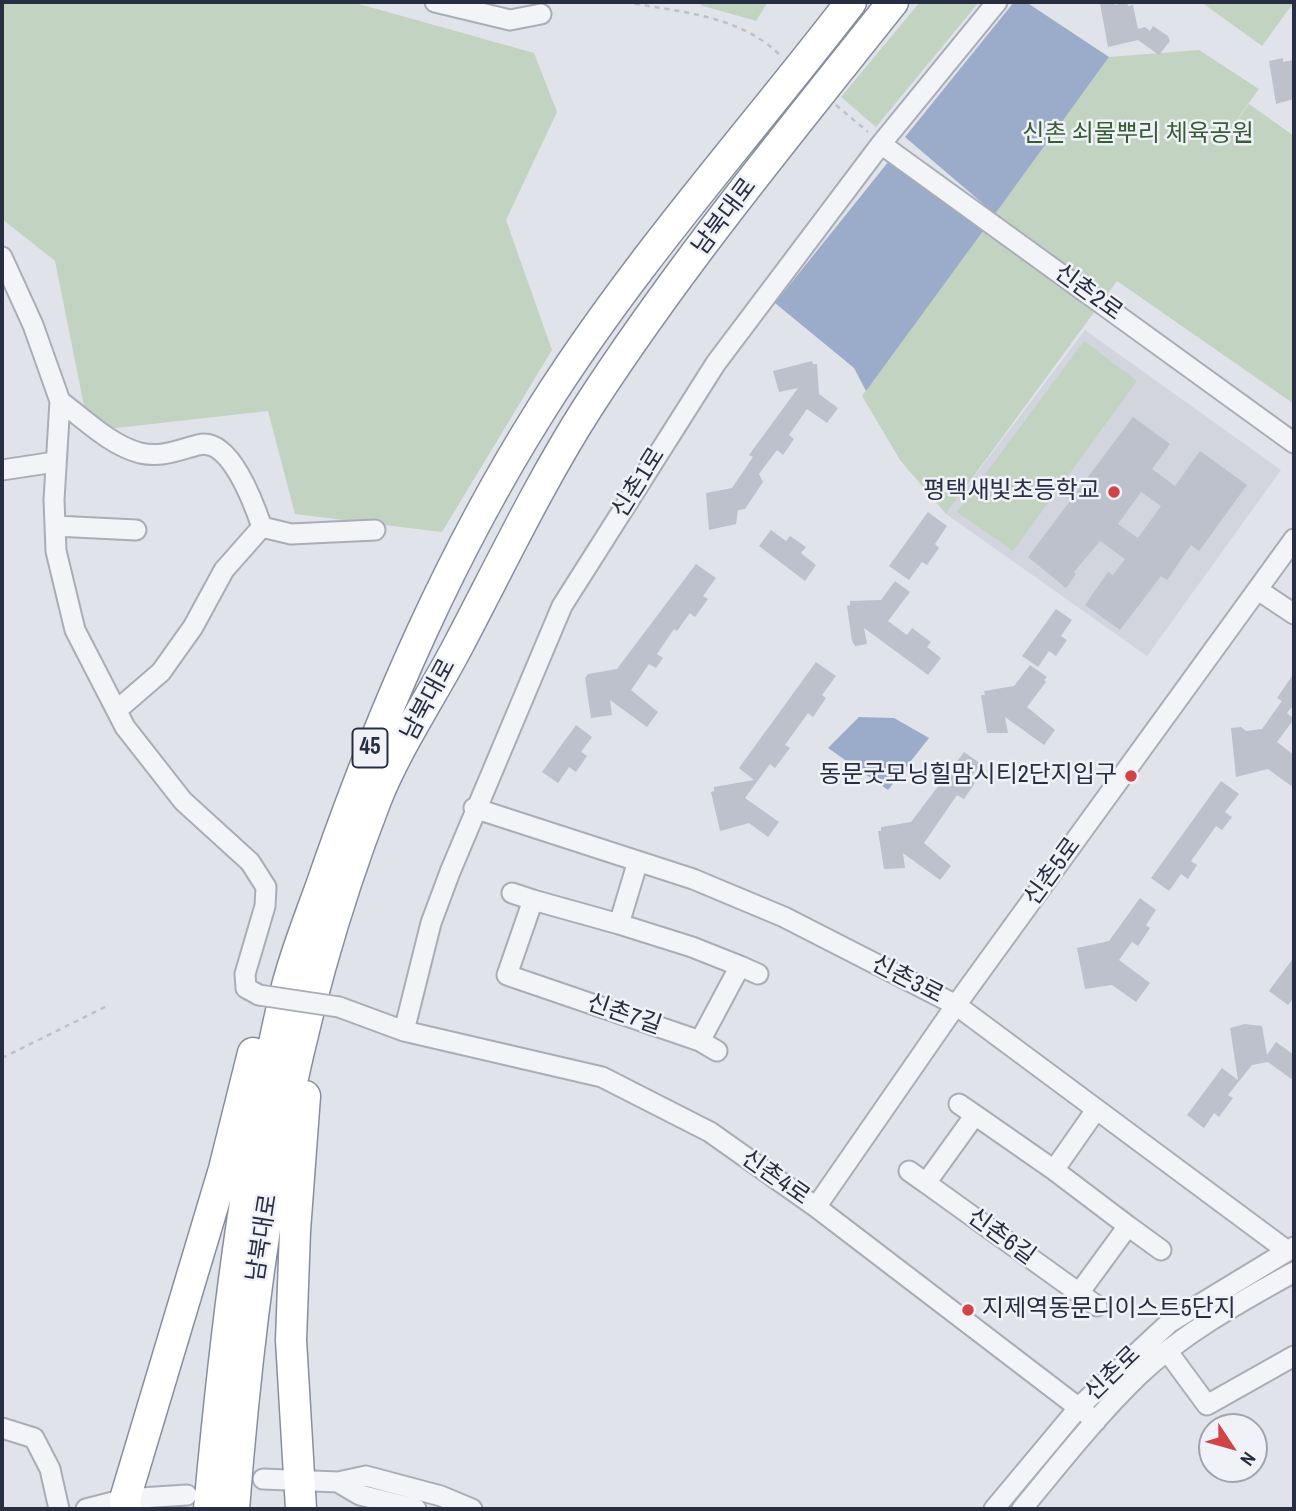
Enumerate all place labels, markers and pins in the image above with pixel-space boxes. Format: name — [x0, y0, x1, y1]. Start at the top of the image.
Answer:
place label: 평택새빛초등학교 — [923, 478, 1100, 506]
marker: 평택새빛초등학교 — [1106, 484, 1122, 500]
place label: 동문굿모닝힐맘시티2단지입구 — [819, 762, 1117, 790]
marker: 동문굿모닝힐맘시티2단지입구 — [1123, 768, 1139, 784]
place label: 지제역동문디이스트5단지 — [982, 1296, 1236, 1324]
marker: 지제역동문디이스트5단지 — [960, 1302, 976, 1318]

